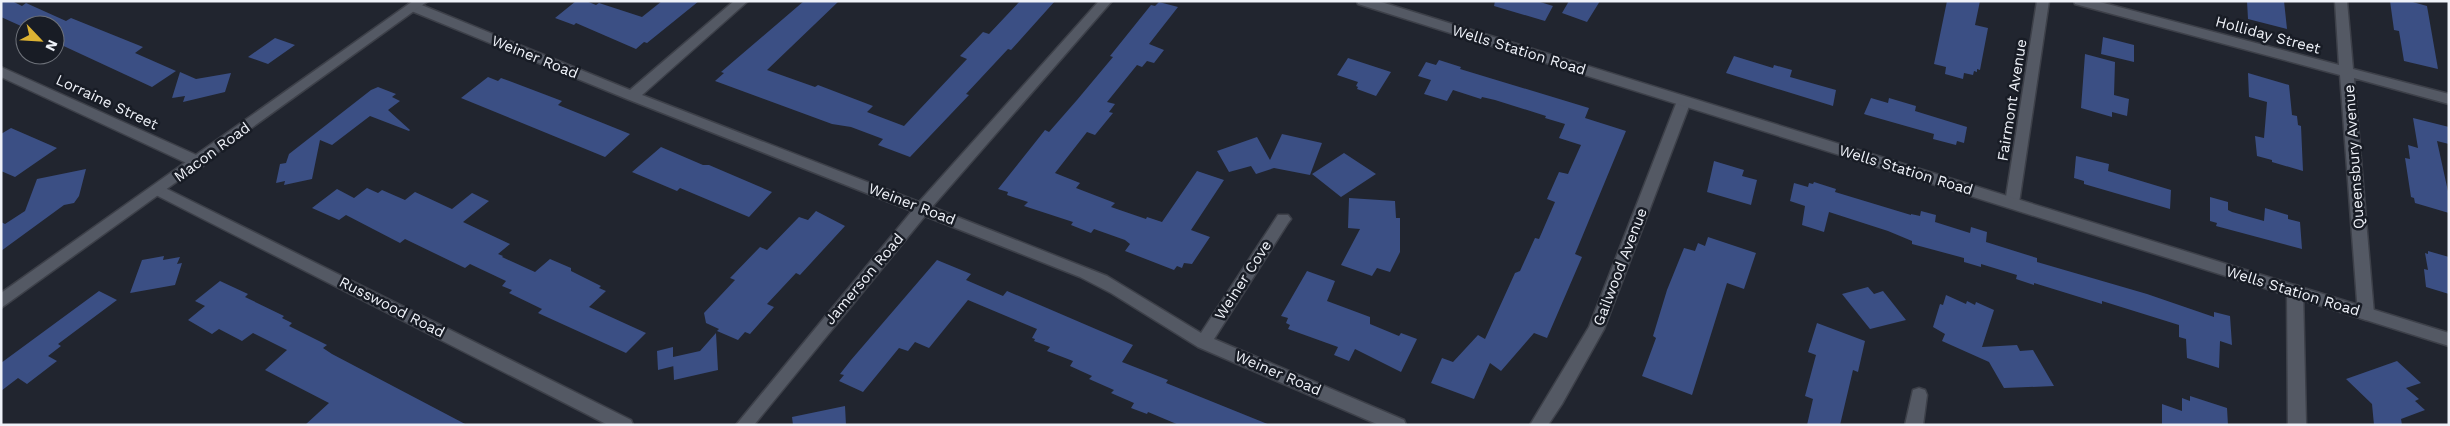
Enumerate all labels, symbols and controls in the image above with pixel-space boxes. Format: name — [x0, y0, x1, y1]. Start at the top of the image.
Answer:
street label: Holliday Street — [2213, 12, 2323, 58]
north arrow — [15, 15, 65, 65]
street label: Wells Station Road — [1450, 21, 1588, 79]
street label: Weiner Road — [489, 31, 581, 83]
text: N — [42, 37, 61, 54]
street label: Fairmont Avenue — [1993, 38, 2031, 162]
street label: Lorraine Street — [53, 71, 162, 134]
street label: Queensbury Avenue — [2340, 84, 2368, 230]
street label: Macon Road — [170, 118, 254, 186]
street label: Wells Station Road — [1837, 141, 1975, 199]
street label: Weiner Road — [866, 179, 958, 229]
street label: Gailwood Avenue — [1589, 205, 1651, 329]
street label: Jamerson Road — [821, 230, 907, 328]
street label: Weiner Cove — [1211, 237, 1275, 323]
street label: Wells Station Road — [2224, 262, 2362, 320]
street label: Russwood Road — [336, 273, 448, 341]
street label: Weiner Road — [1232, 347, 1324, 399]

